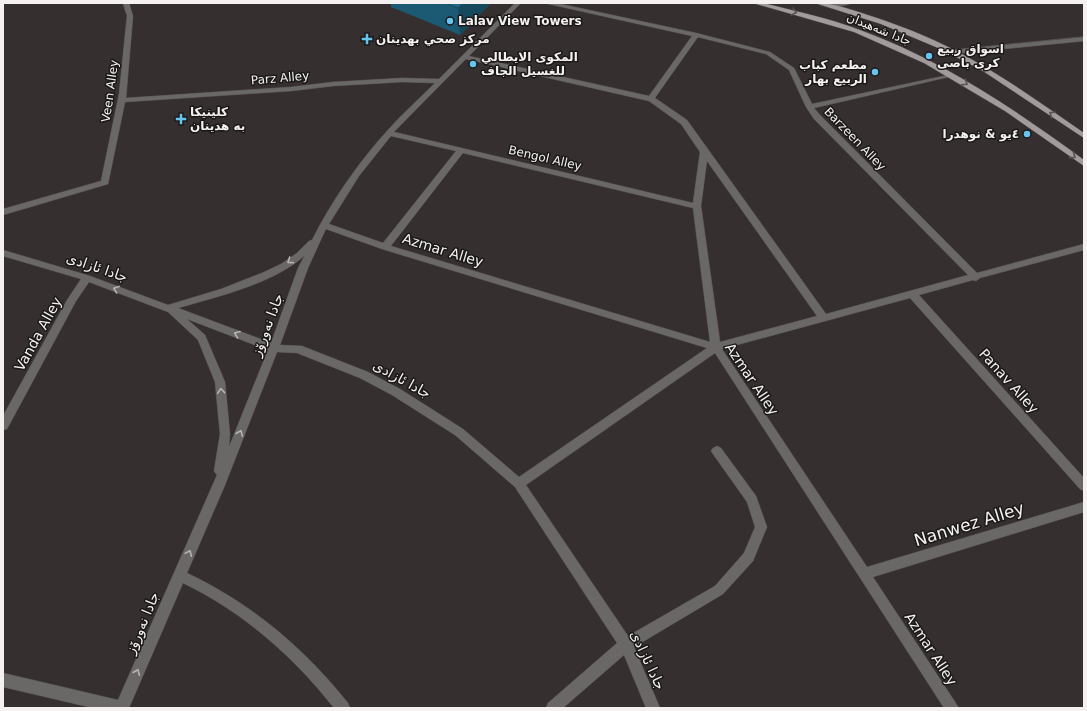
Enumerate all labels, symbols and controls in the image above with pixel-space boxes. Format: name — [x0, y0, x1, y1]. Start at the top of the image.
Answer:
one-way arrow — [791, 8, 797, 16]
street label: جادا شەهیدان — [845, 10, 913, 48]
place label: Lalav View Towers — [458, 14, 582, 28]
marker: Lalav View Towers — [445, 16, 455, 26]
place label: مركز صحي بهدينان — [376, 32, 490, 46]
marker: مركز صحي بهدينان — [361, 33, 373, 45]
place label: اسواق ربيع كرى باصى — [937, 42, 1004, 70]
place label: المكوى الايطالي للغسيل الجاف — [481, 50, 578, 78]
marker: اسواق ربيع كرى باصى — [924, 51, 934, 61]
place label: مطعم كباب الربيع بهار — [799, 58, 867, 86]
street label: Veen Alley — [99, 59, 121, 123]
marker: المكوى الايطالي للغسيل الجاف — [468, 59, 478, 69]
marker: مطعم كباب الربيع بهار — [870, 67, 880, 77]
street label: Parz Alley — [250, 68, 310, 88]
one-way arrow — [961, 78, 968, 86]
place label: كلينيكا به هدينان — [190, 105, 245, 133]
street label: Barzeen Alley — [821, 105, 889, 173]
one-way arrow — [1049, 112, 1056, 119]
marker: كلينيكا به هدينان — [175, 113, 187, 125]
place label: ٤يو & نوهدرا — [943, 127, 1019, 142]
marker: ٤يو & نوهدرا — [1022, 129, 1032, 139]
street label: Bengol Alley — [507, 143, 583, 173]
one-way arrow — [1068, 151, 1075, 158]
street label: Azmar Alley — [401, 230, 485, 270]
street label: جادا ئازادی — [64, 249, 130, 286]
one-way arrow — [287, 256, 294, 263]
one-way arrow — [112, 285, 119, 293]
street label: جادا نەورۆز — [247, 291, 287, 360]
street label: Vanda Alley — [11, 294, 65, 374]
one-way arrow — [234, 331, 241, 339]
street label: Azmar Alley — [722, 340, 782, 418]
street label: Panav Alley — [976, 346, 1042, 416]
street label: جادا ئازادی — [370, 357, 434, 402]
one-way arrow — [216, 388, 225, 394]
one-way arrow — [235, 430, 243, 437]
street label: Nanwez Alley — [911, 498, 1027, 550]
one-way arrow — [184, 550, 192, 557]
street label: جادا نەورۆز — [121, 590, 163, 658]
street label: Azmar Alley — [902, 610, 960, 688]
street label: جادا ئازادی — [626, 628, 669, 693]
one-way arrow — [132, 669, 140, 677]

